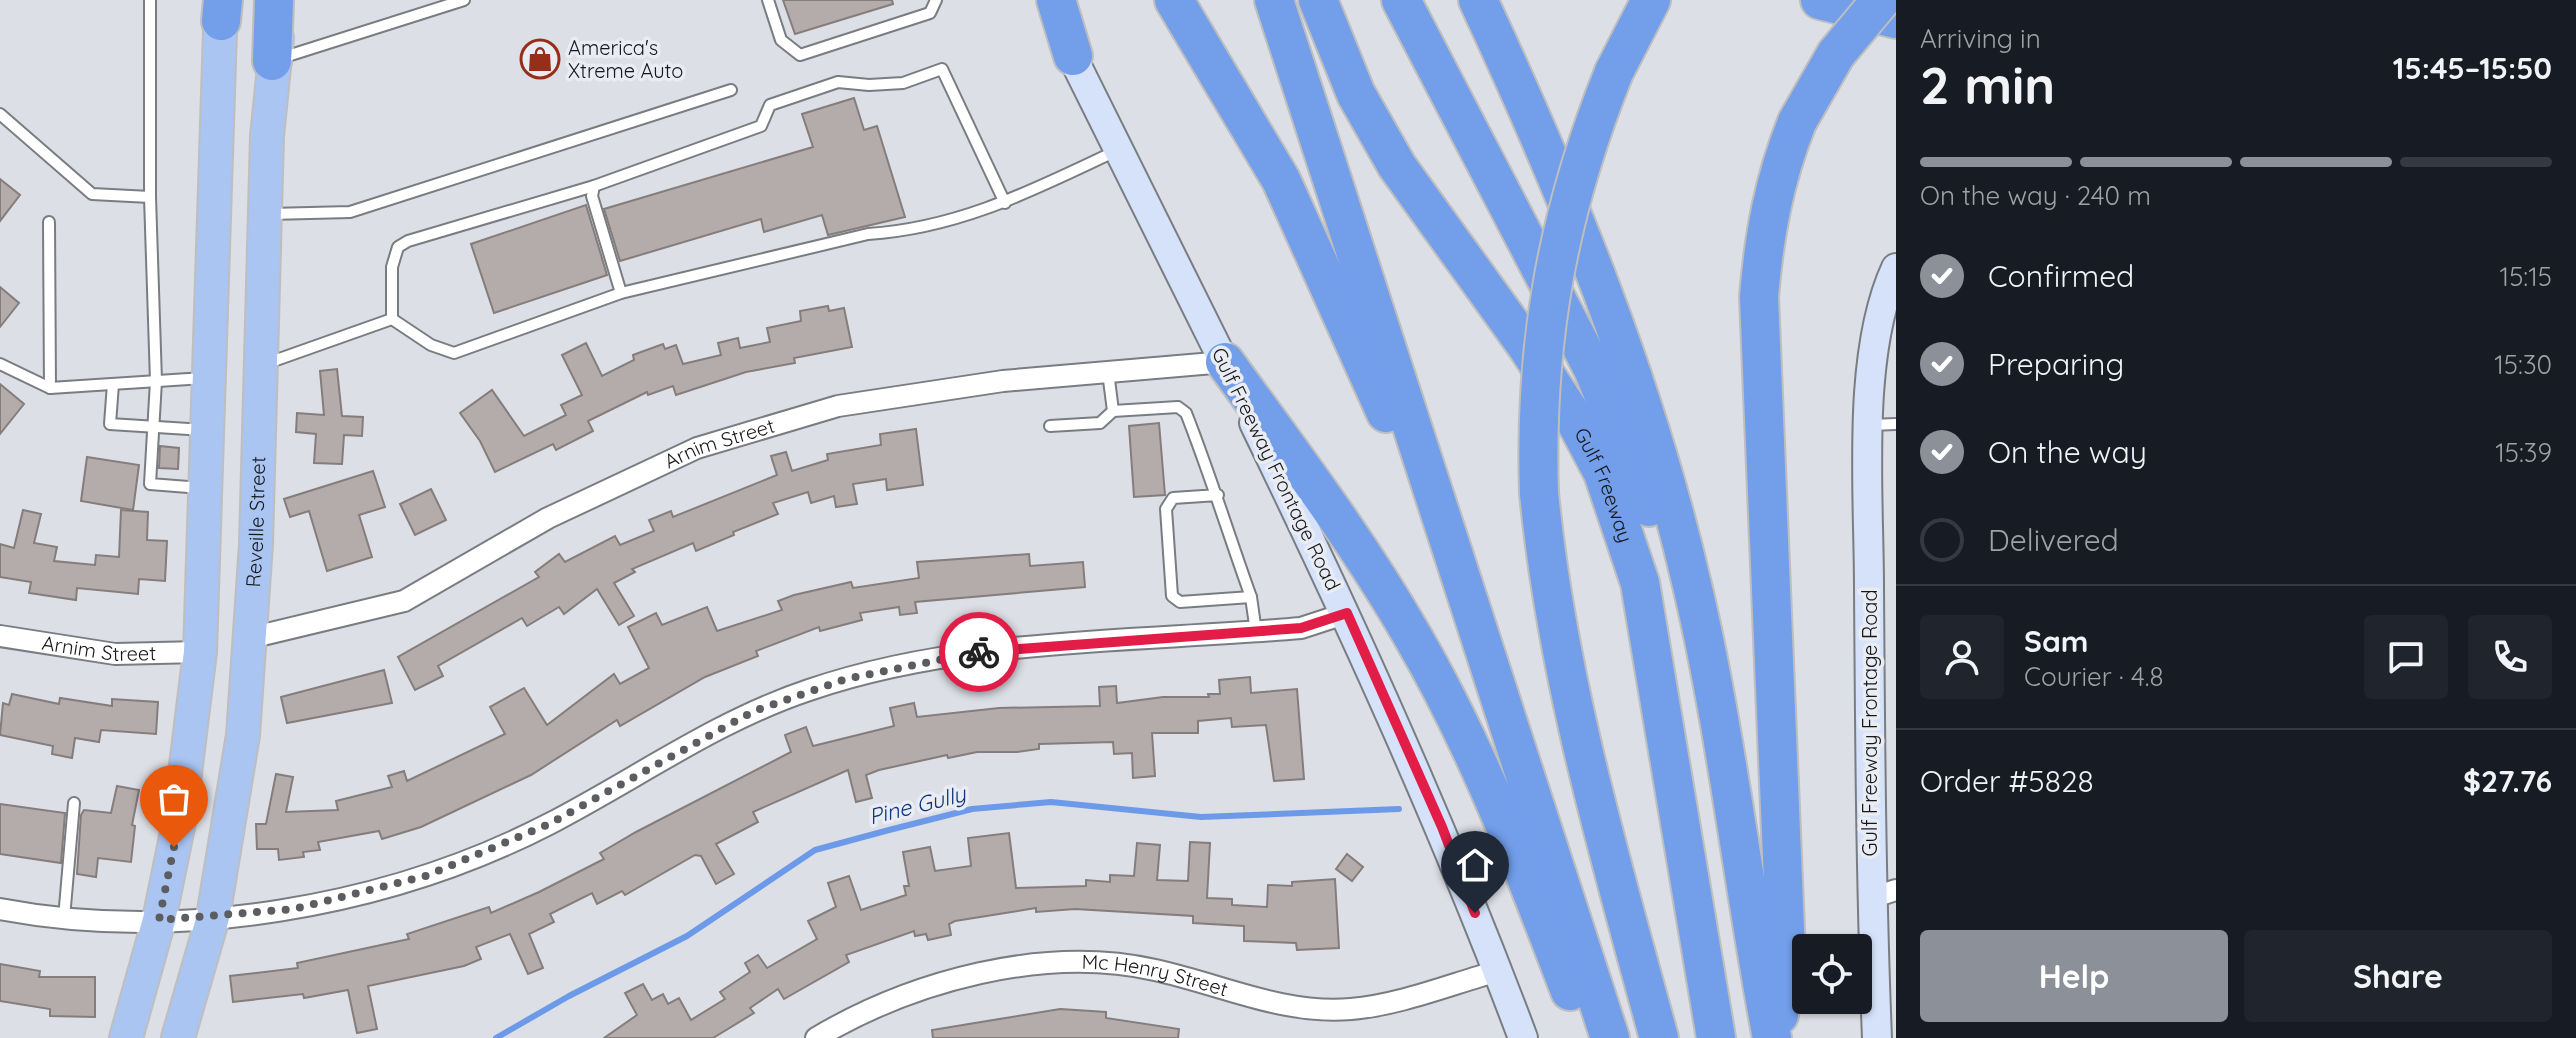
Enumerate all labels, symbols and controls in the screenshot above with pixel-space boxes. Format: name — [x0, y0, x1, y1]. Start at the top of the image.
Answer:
text: Arriving in — [1920, 22, 2041, 55]
place label: America's Xtreme Auto — [568, 35, 683, 83]
shop icon: America's Xtreme Auto — [519, 38, 561, 80]
text: 15:45–15:50 — [2393, 49, 2552, 87]
text: 2 min — [1920, 52, 2055, 117]
text: On the way · 240 m — [1920, 179, 2151, 212]
icon: check — [1920, 254, 1964, 298]
text: Confirmed — [1988, 257, 2134, 295]
text: 15:15 — [2500, 260, 2552, 293]
icon: check — [1920, 342, 1964, 386]
street label: Gulf Freeway Frontage Road — [1207, 343, 1346, 594]
text: Preparing — [1988, 345, 2124, 383]
text: 15:30 — [2494, 348, 2552, 381]
street label: Arnim Street — [660, 413, 778, 474]
street label: Gulf Freeway — [1569, 423, 1639, 546]
icon: check — [1920, 430, 1964, 474]
text: On the way — [1988, 433, 2147, 471]
text: 15:39 — [2495, 436, 2552, 469]
street label: Reveille Street — [240, 456, 270, 588]
text: Delivered — [1988, 521, 2119, 559]
street label: Gulf Freeway Frontage Road — [1857, 590, 1882, 857]
courier — [939, 612, 1019, 692]
button: person — [1920, 615, 2004, 699]
button: chat — [2364, 615, 2448, 699]
button: phone — [2468, 615, 2552, 699]
text: Sam — [2024, 622, 2088, 660]
street label: Arnim Street — [40, 630, 157, 666]
icon: bike — [957, 630, 1001, 674]
text: Courier · 4.8 — [2024, 660, 2163, 693]
text: Order #5828 — [1920, 762, 2094, 800]
text: $27.76 — [2463, 762, 2552, 800]
pin — [140, 765, 208, 847]
icon: bag — [152, 777, 196, 821]
water label: Pine Gully — [866, 779, 970, 831]
pin — [1441, 831, 1509, 913]
icon: home — [1453, 843, 1497, 887]
button: Help — [1920, 930, 2228, 1022]
button: Share — [2244, 930, 2552, 1022]
map controls — [1792, 934, 1872, 1014]
button: locate — [1792, 934, 1872, 1014]
street label: Mc Henry Street — [1081, 949, 1231, 1002]

